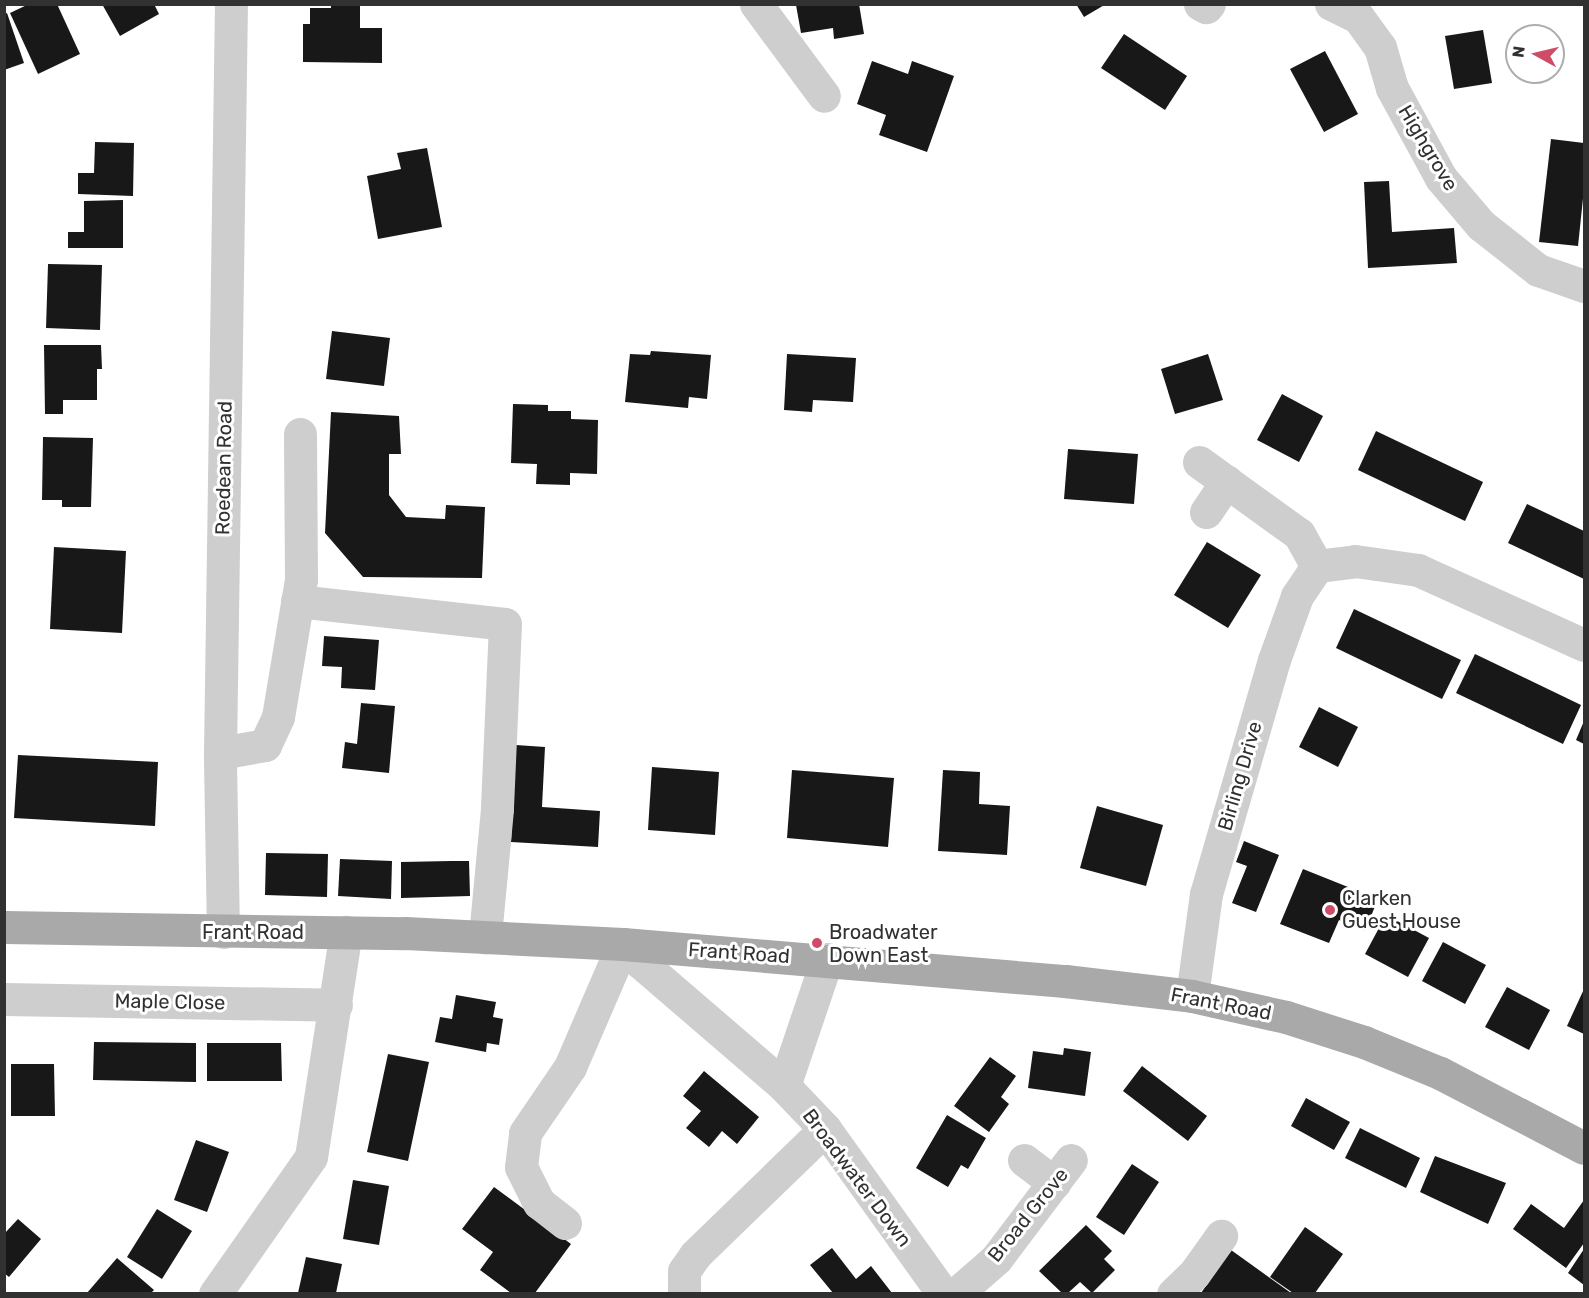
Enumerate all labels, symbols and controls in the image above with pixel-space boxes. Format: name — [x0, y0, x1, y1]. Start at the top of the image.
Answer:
north arrow — [1505, 24, 1565, 84]
text: N — [1508, 45, 1529, 59]
street label: Highgrove — [1393, 101, 1463, 195]
street label: Roedean Road — [211, 401, 237, 535]
street label: Birling Drive — [1213, 719, 1267, 833]
place label: Clarken Guest House — [1342, 886, 1461, 933]
marker: Clarken Guest House — [1323, 903, 1337, 917]
street label: Frant Road — [202, 920, 304, 944]
place label: Broadwater Down East — [829, 920, 937, 967]
marker: Broadwater Down East — [810, 936, 824, 950]
street label: Frant Road — [687, 937, 791, 969]
street label: Frant Road — [1169, 982, 1273, 1026]
street label: Maple Close — [114, 989, 226, 1015]
street label: Broadwater Down — [797, 1104, 917, 1252]
street label: Broad Grove — [983, 1163, 1073, 1267]

